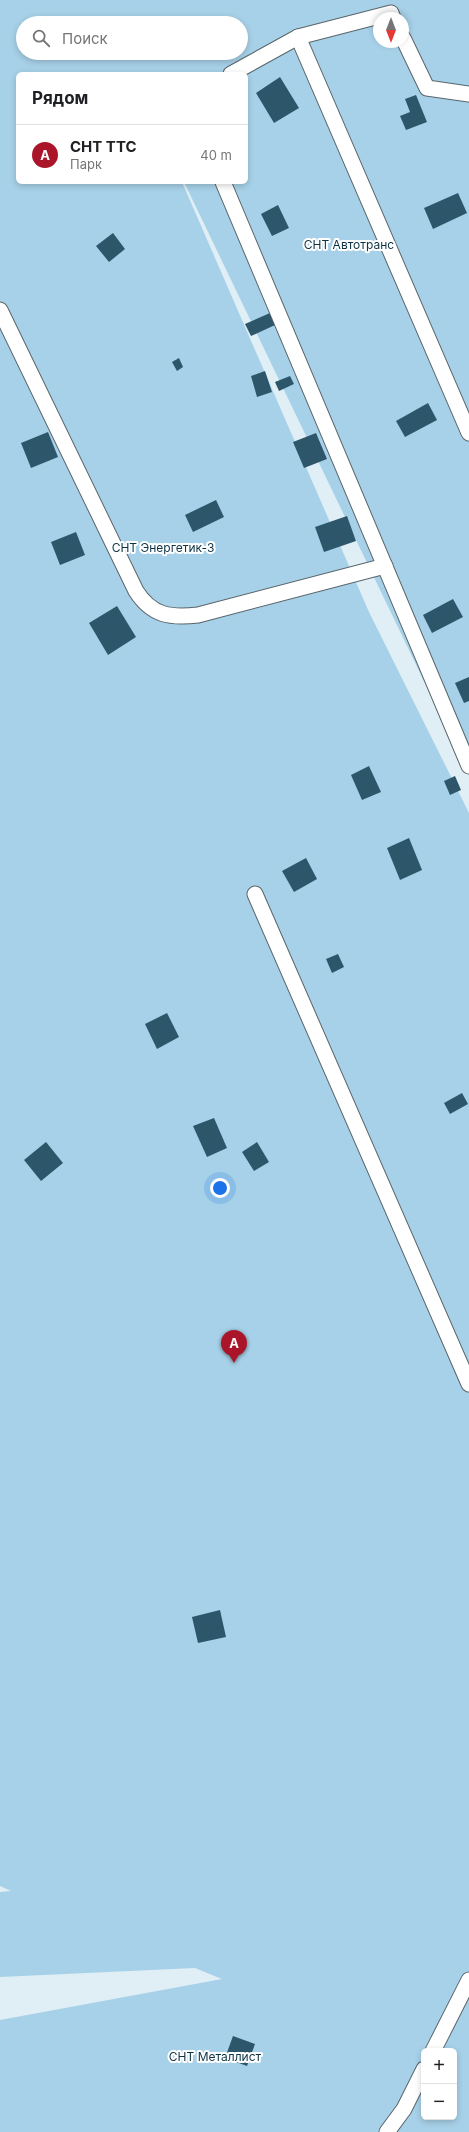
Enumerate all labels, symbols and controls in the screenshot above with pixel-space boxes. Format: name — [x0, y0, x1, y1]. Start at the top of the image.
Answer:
north arrow — [373, 12, 409, 48]
search box — [16, 16, 248, 60]
icon: search — [30, 27, 52, 49]
text: Поиск — [62, 29, 108, 48]
text: Рядом — [32, 88, 88, 108]
text: СНТ ТТС — [70, 137, 137, 156]
text: A — [40, 147, 50, 163]
text: 40 m — [200, 147, 232, 163]
text: Парк — [70, 156, 102, 172]
park label: СНТ Автотранс — [304, 237, 394, 252]
park label: СНТ Энергетик-3 — [112, 540, 214, 555]
your location — [210, 1178, 230, 1198]
pin: A — [221, 1330, 247, 1363]
map controls — [421, 2048, 457, 2120]
button: + — [421, 2048, 457, 2084]
park label: СНТ Металлист — [169, 2049, 262, 2064]
button: − — [421, 2084, 457, 2120]

